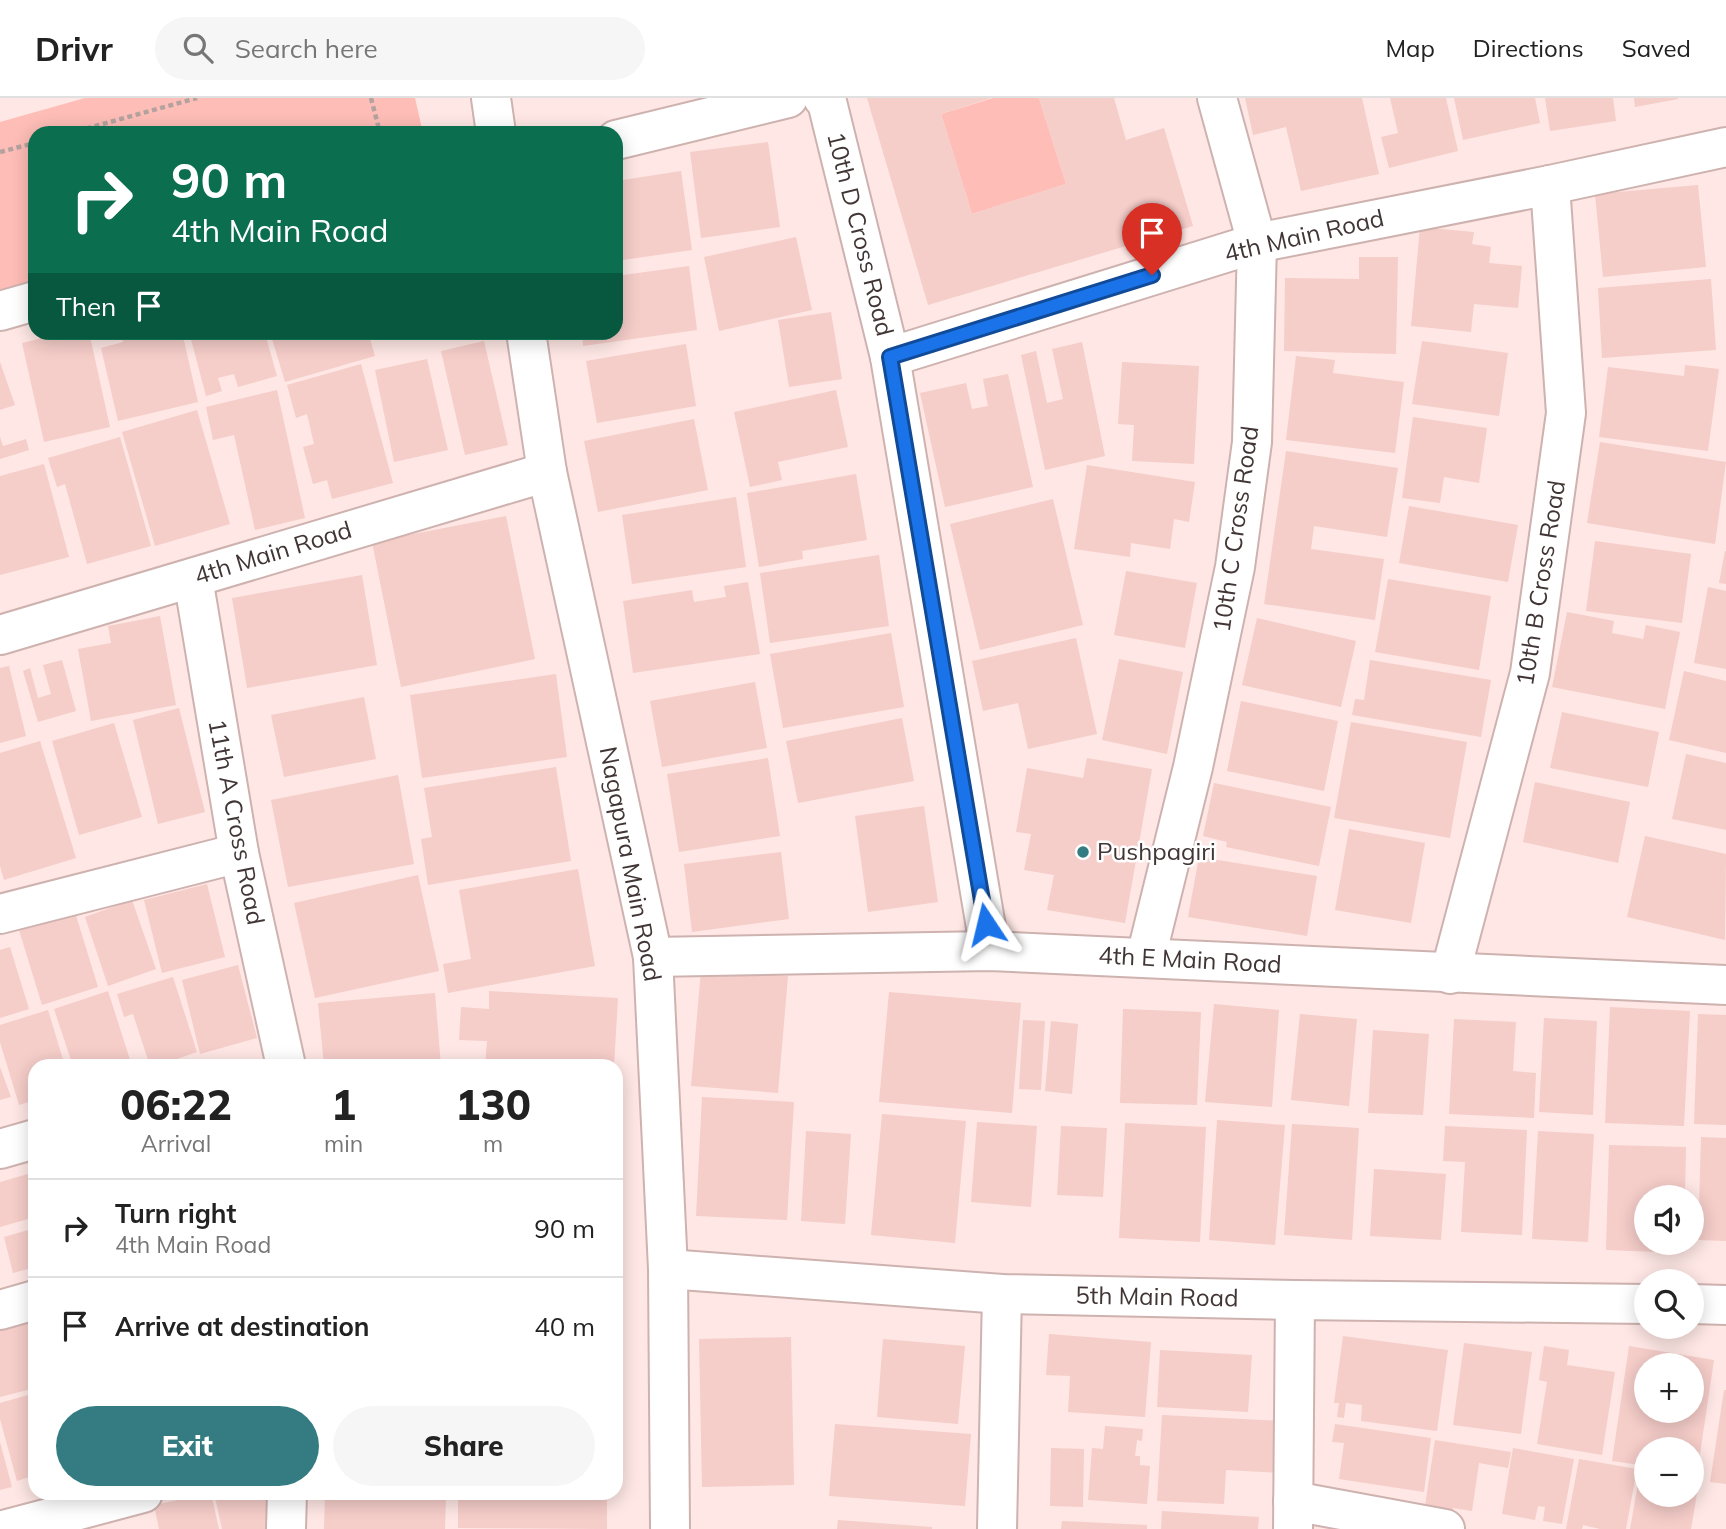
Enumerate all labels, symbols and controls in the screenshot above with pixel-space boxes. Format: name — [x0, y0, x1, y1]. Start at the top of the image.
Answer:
search box — [155, 17, 645, 80]
text: Drivr — [35, 28, 113, 69]
icon: search — [179, 29, 217, 67]
text: Search here — [235, 32, 378, 65]
text: Map — [1385, 33, 1435, 63]
text: Directions — [1473, 33, 1584, 63]
text: Saved — [1622, 33, 1691, 63]
street label: 10th D Cross Road — [821, 129, 901, 339]
text: 90 m — [171, 149, 287, 210]
icon: right — [56, 154, 147, 245]
street label: 4th Main Road — [1221, 202, 1387, 268]
pin — [1122, 203, 1182, 275]
text: 4th Main Road — [171, 210, 388, 250]
icon: arrive — [1133, 214, 1171, 252]
icon: arrive — [130, 287, 168, 325]
text: Then — [56, 290, 116, 323]
street label: 10th C Cross Road — [1206, 424, 1264, 634]
street label: 10th B Cross Road — [1509, 478, 1571, 688]
street label: 4th Main Road — [190, 514, 355, 590]
street label: 11th A Cross Road — [202, 716, 272, 927]
street label: Nagapura Main Road — [593, 744, 668, 984]
place label: Pushpagiri — [1097, 836, 1216, 866]
marker: Pushpagiri — [1075, 844, 1091, 860]
position arrow — [949, 887, 1023, 961]
street label: 4th E Main Road — [1098, 939, 1282, 979]
text: 06:22 — [120, 1078, 232, 1131]
text: 1 — [331, 1078, 356, 1131]
text: 130 — [455, 1078, 531, 1131]
text: Arrival — [141, 1129, 211, 1158]
text: min — [324, 1129, 363, 1158]
text: m — [483, 1129, 503, 1158]
map controls — [1634, 1185, 1704, 1507]
button: sound — [1634, 1185, 1704, 1255]
text: Turn right — [115, 1197, 236, 1230]
icon: right — [56, 1209, 94, 1247]
text: 90 m — [534, 1212, 595, 1245]
text: 4th Main Road — [115, 1230, 271, 1259]
button: search — [1634, 1269, 1704, 1339]
street label: 5th Main Road — [1075, 1280, 1239, 1312]
icon: arrive — [56, 1307, 94, 1345]
text: Arrive at destination — [115, 1310, 370, 1343]
text: 40 m — [534, 1310, 595, 1343]
button: + — [1634, 1353, 1704, 1423]
button: Exit — [56, 1406, 319, 1486]
button: Share — [333, 1406, 595, 1486]
button: − — [1634, 1437, 1704, 1507]

